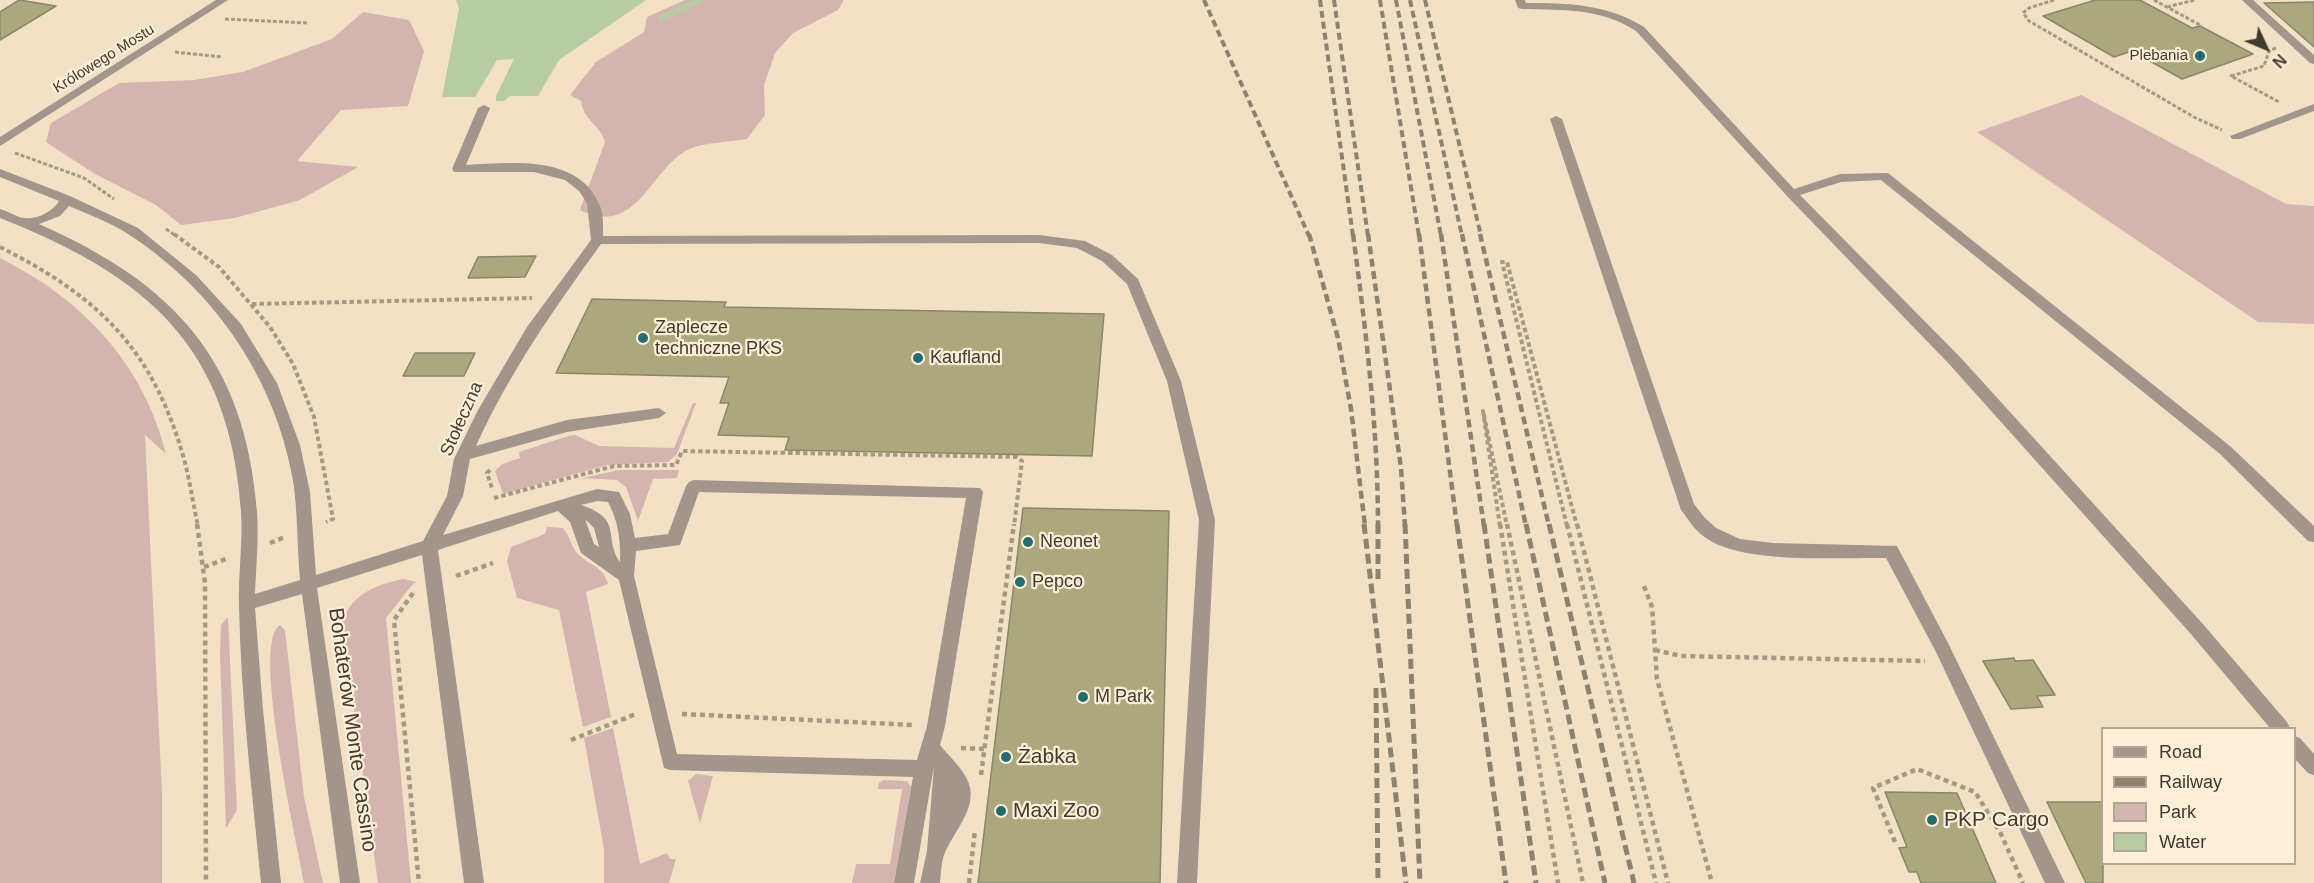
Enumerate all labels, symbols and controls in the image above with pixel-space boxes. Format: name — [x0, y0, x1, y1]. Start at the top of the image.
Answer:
north arrow — [2236, 18, 2296, 78]
street label: Królowego Mostu — [50, 21, 158, 97]
place label: Plebania — [2130, 47, 2188, 65]
marker: Plebania — [2193, 49, 2207, 63]
text: N — [2269, 51, 2289, 71]
place label: Zaplecze techniczne PKS — [655, 317, 782, 360]
marker: Zaplecze techniczne PKS — [636, 331, 650, 345]
place label: Kaufland — [930, 347, 1001, 369]
marker: Kaufland — [911, 351, 925, 365]
street label: Stołeczna — [436, 378, 488, 460]
place label: Neonet — [1040, 531, 1098, 553]
marker: Neonet — [1021, 535, 1035, 549]
place label: Pepco — [1032, 571, 1083, 593]
marker: Pepco — [1013, 575, 1027, 589]
street label: Bohaterów Monte Cassino — [322, 606, 382, 854]
place label: M Park — [1095, 686, 1152, 708]
marker: M Park — [1076, 690, 1090, 704]
legend — [2101, 727, 2296, 865]
text: Road — [2159, 742, 2202, 762]
place label: Żabka — [1018, 744, 1076, 770]
marker: Żabka — [999, 750, 1013, 764]
text: Railway — [2159, 772, 2222, 792]
place label: Maxi Zoo — [1013, 798, 1099, 824]
text: Park — [2159, 802, 2196, 822]
marker: Maxi Zoo — [994, 804, 1008, 818]
place label: PKP Cargo — [1944, 807, 2049, 833]
marker: PKP Cargo — [1925, 813, 1939, 827]
text: Water — [2159, 832, 2206, 852]

